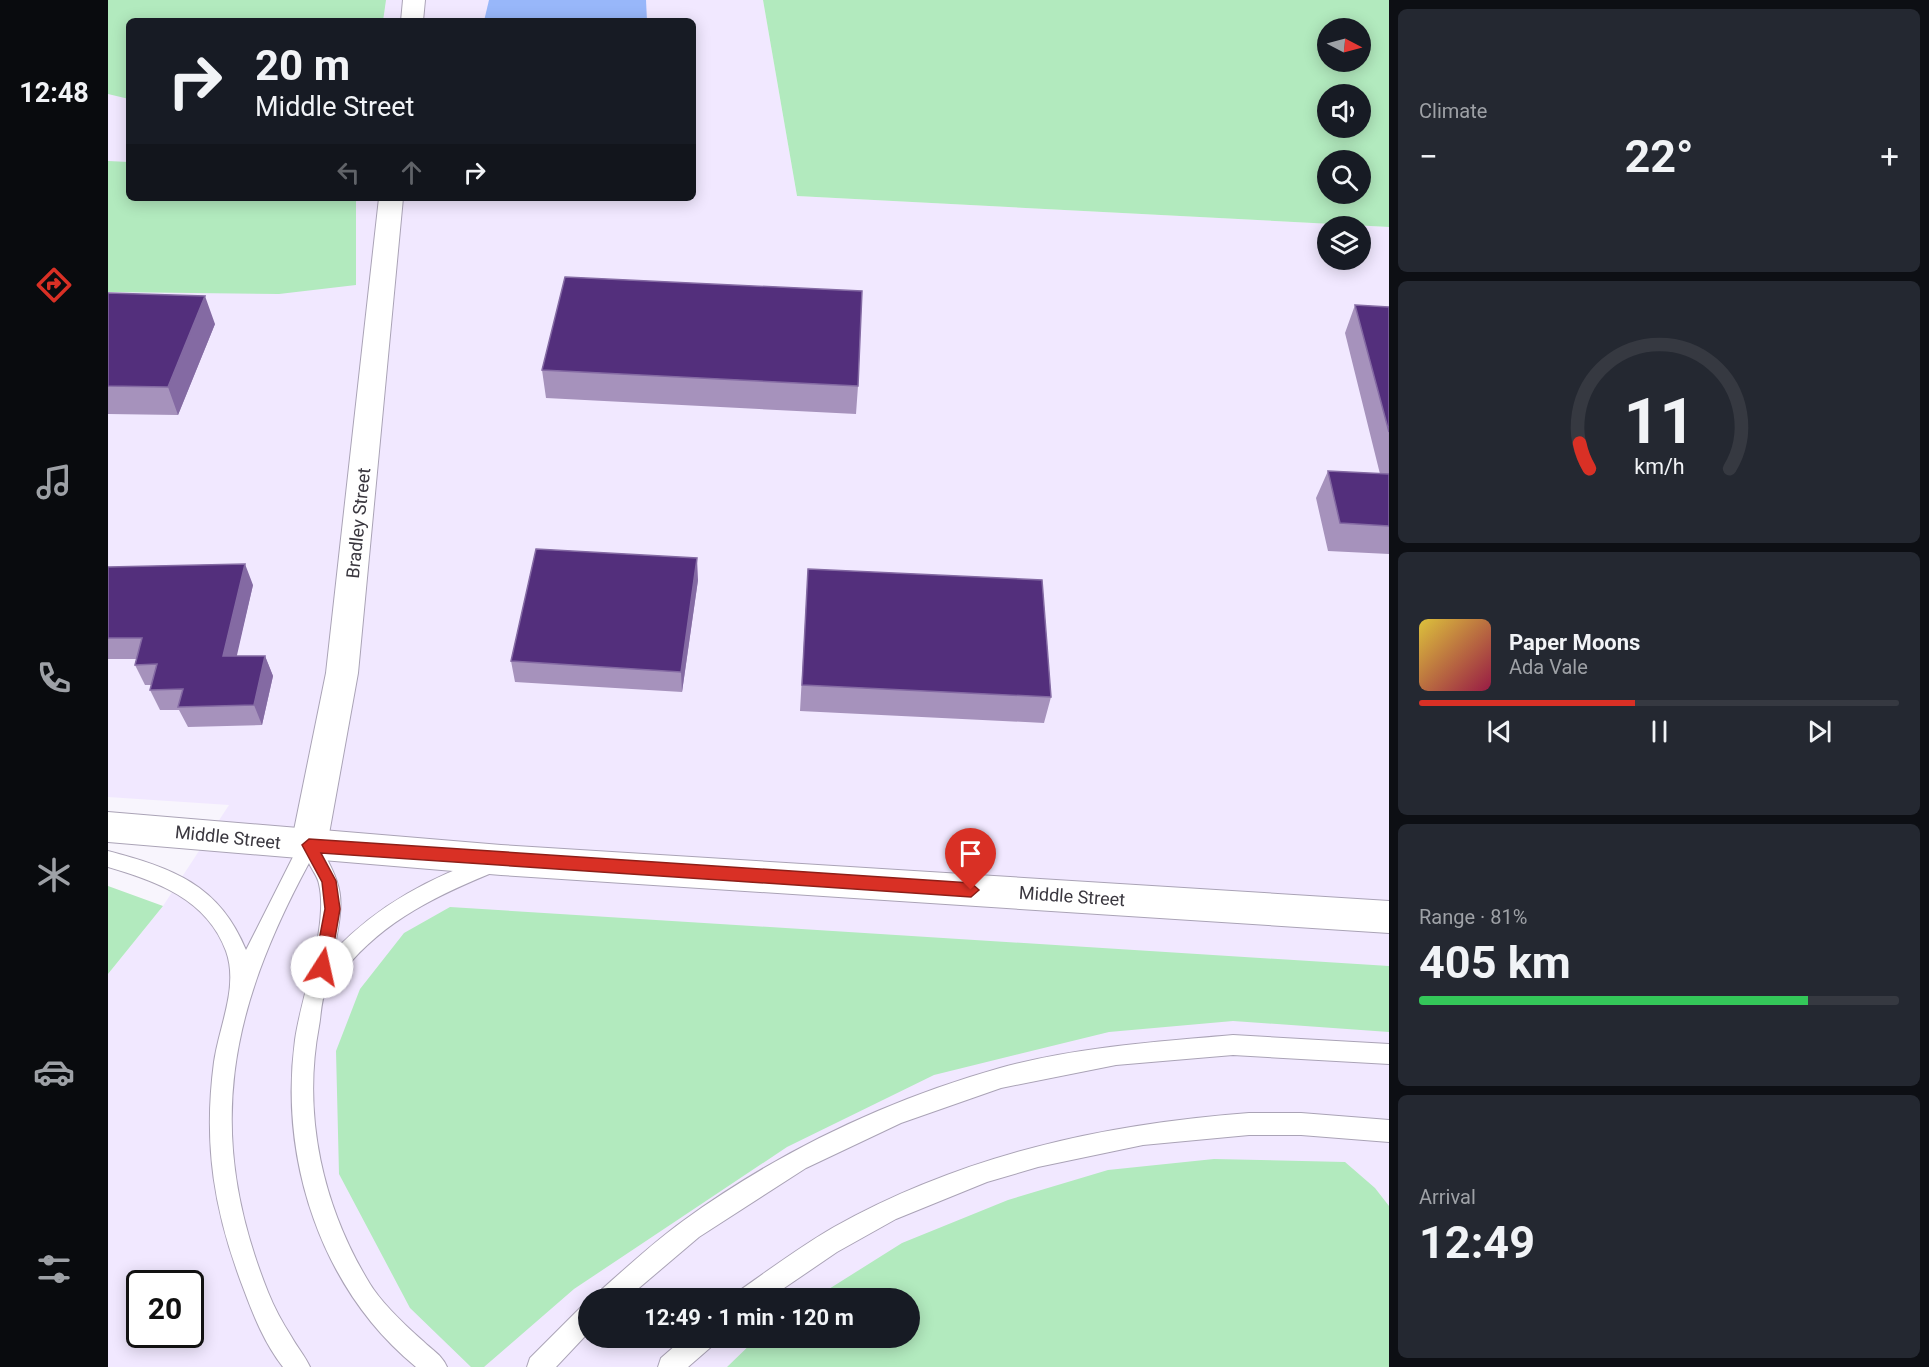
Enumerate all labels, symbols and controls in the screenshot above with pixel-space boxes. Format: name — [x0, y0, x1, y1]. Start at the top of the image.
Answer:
north arrow — [1317, 18, 1371, 72]
map controls — [1317, 18, 1371, 270]
text: 20 m — [255, 41, 350, 90]
icon: right — [156, 42, 234, 120]
text: 12:48 — [19, 77, 89, 109]
button: sound — [1317, 84, 1371, 138]
text: Middle Street — [255, 91, 414, 123]
text: Climate — [1419, 99, 1487, 123]
text: 22° — [1624, 130, 1694, 183]
text: − — [1419, 137, 1438, 176]
text: + — [1880, 137, 1899, 176]
button: search — [1317, 150, 1371, 204]
icon: left — [332, 156, 365, 189]
icon: ahead — [395, 156, 428, 189]
icon: right — [458, 156, 491, 189]
button: layers — [1317, 216, 1371, 270]
icon: directions — [33, 264, 75, 306]
text: 11 — [1623, 385, 1695, 458]
text: km/h — [1634, 454, 1684, 479]
icon: music — [33, 461, 75, 503]
street label: Bradley Street — [342, 467, 374, 579]
text: Paper Moons — [1509, 630, 1640, 655]
text: Ada Vale — [1509, 655, 1588, 679]
icon: phone — [33, 657, 75, 699]
icon: previous — [1483, 715, 1516, 748]
icon: pause — [1643, 715, 1676, 748]
icon: next — [1803, 715, 1836, 748]
street label: Middle Street — [174, 821, 282, 853]
pin — [945, 828, 996, 890]
icon: arrive — [954, 837, 987, 870]
icon: climate — [33, 854, 75, 896]
street label: Middle Street — [1018, 882, 1126, 910]
text: Range · 81% — [1419, 905, 1527, 929]
position arrow — [290, 935, 354, 999]
text: 405 km — [1419, 936, 1571, 989]
icon: car — [33, 1051, 75, 1093]
text: Arrival — [1419, 1185, 1476, 1209]
text: 12:49 — [1419, 1216, 1535, 1269]
icon: filters — [33, 1248, 75, 1290]
speed limit sign: 20 — [126, 1270, 204, 1348]
text: 12:49 · 1 min · 120 m — [644, 1305, 854, 1330]

